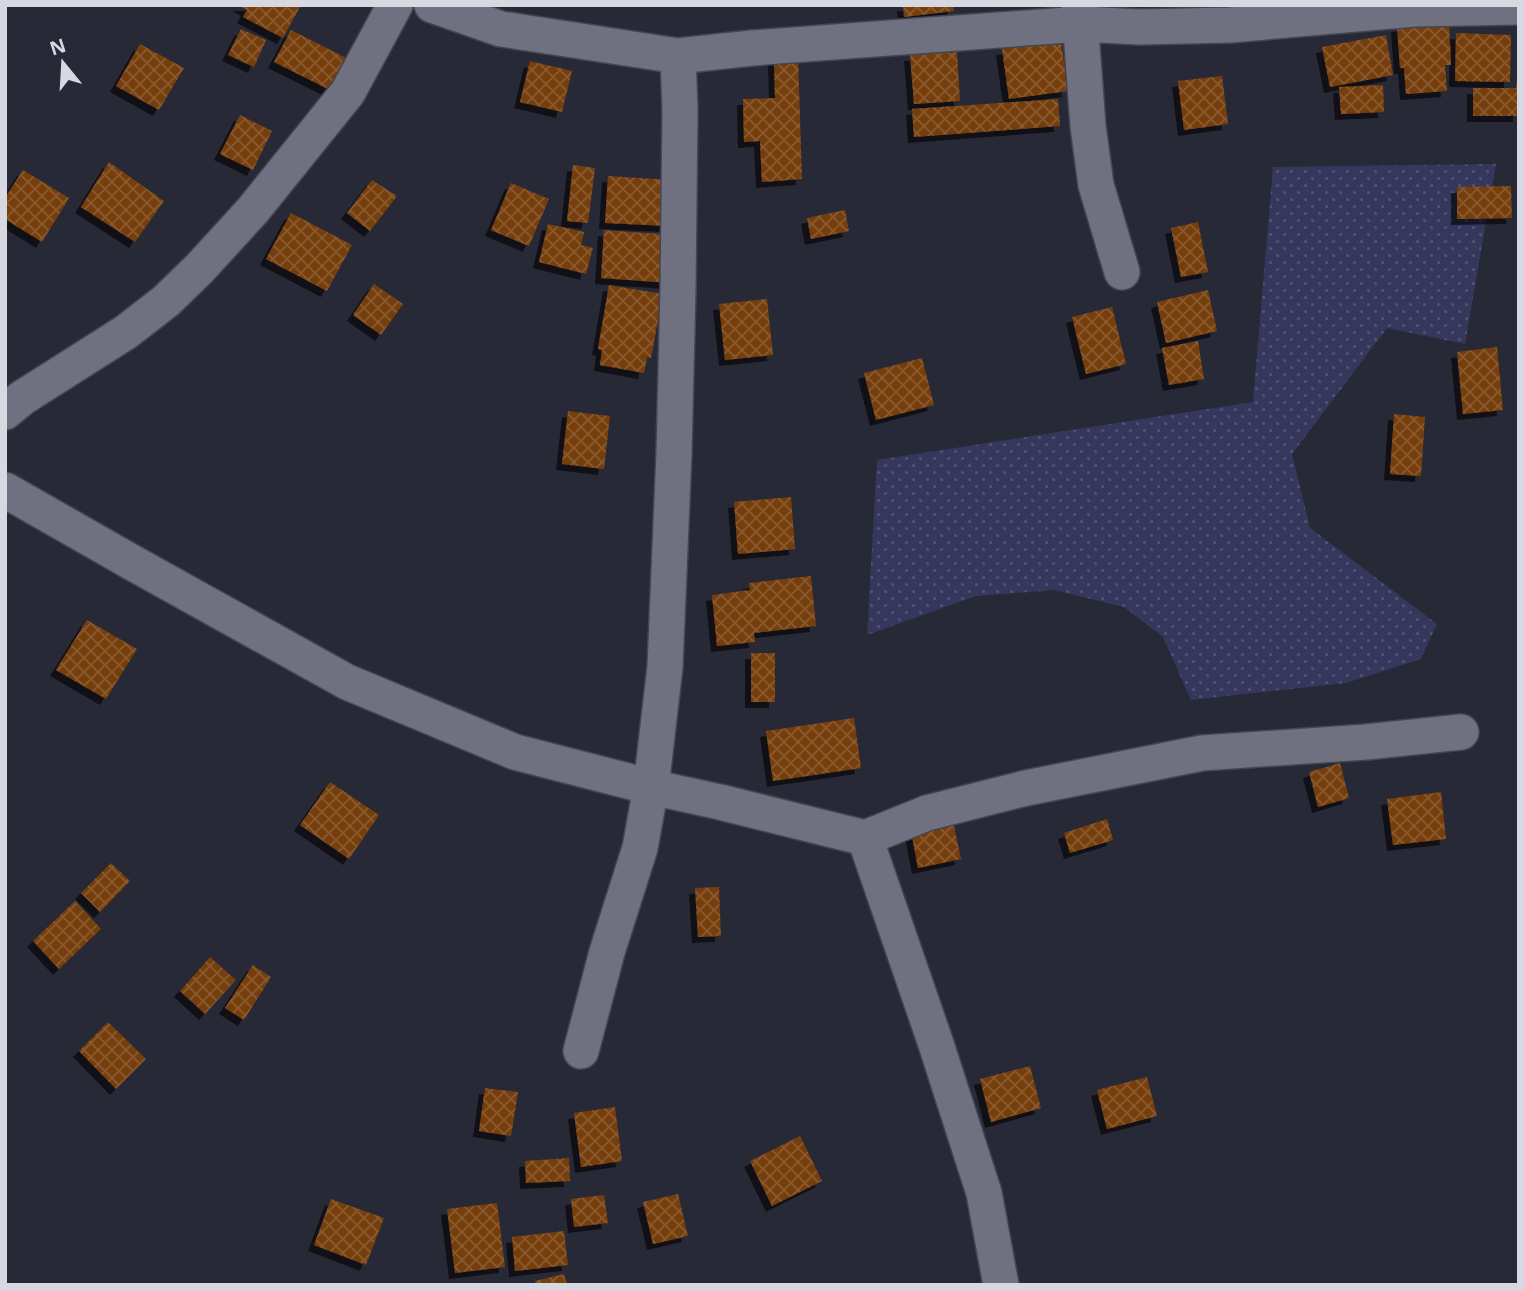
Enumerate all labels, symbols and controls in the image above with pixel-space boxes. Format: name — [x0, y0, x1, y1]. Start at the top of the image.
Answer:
north arrow — [28, 28, 98, 98]
text: N — [46, 32, 69, 62]

